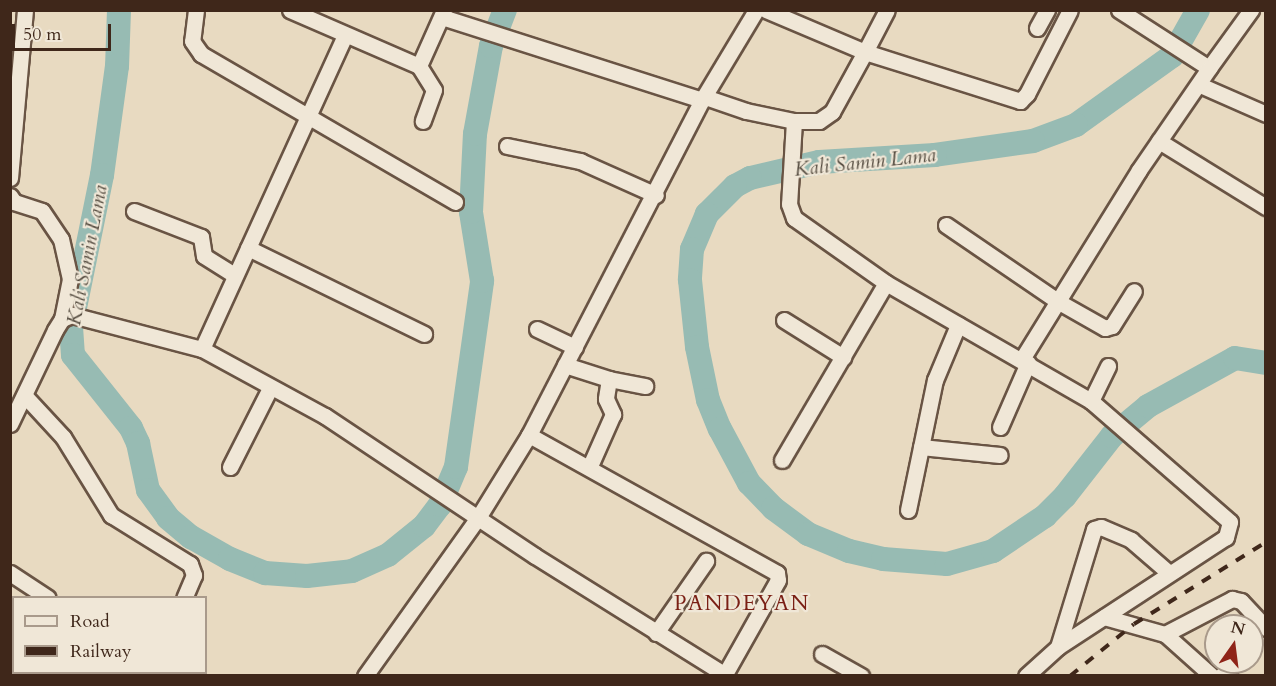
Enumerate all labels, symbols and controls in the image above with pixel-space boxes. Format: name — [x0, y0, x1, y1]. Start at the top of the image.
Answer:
scale bar — [15, 12, 114, 50]
text: 50 m — [23, 22, 62, 47]
water label: Kali Samin Lama — [793, 143, 937, 181]
water label: Kali Samin Lama — [62, 183, 112, 327]
district label: PANDEYAN — [674, 591, 810, 617]
legend — [12, 596, 207, 674]
text: Road — [70, 609, 110, 634]
north arrow — [1204, 614, 1264, 674]
text: N — [1228, 616, 1247, 641]
text: Railway — [70, 639, 132, 664]

